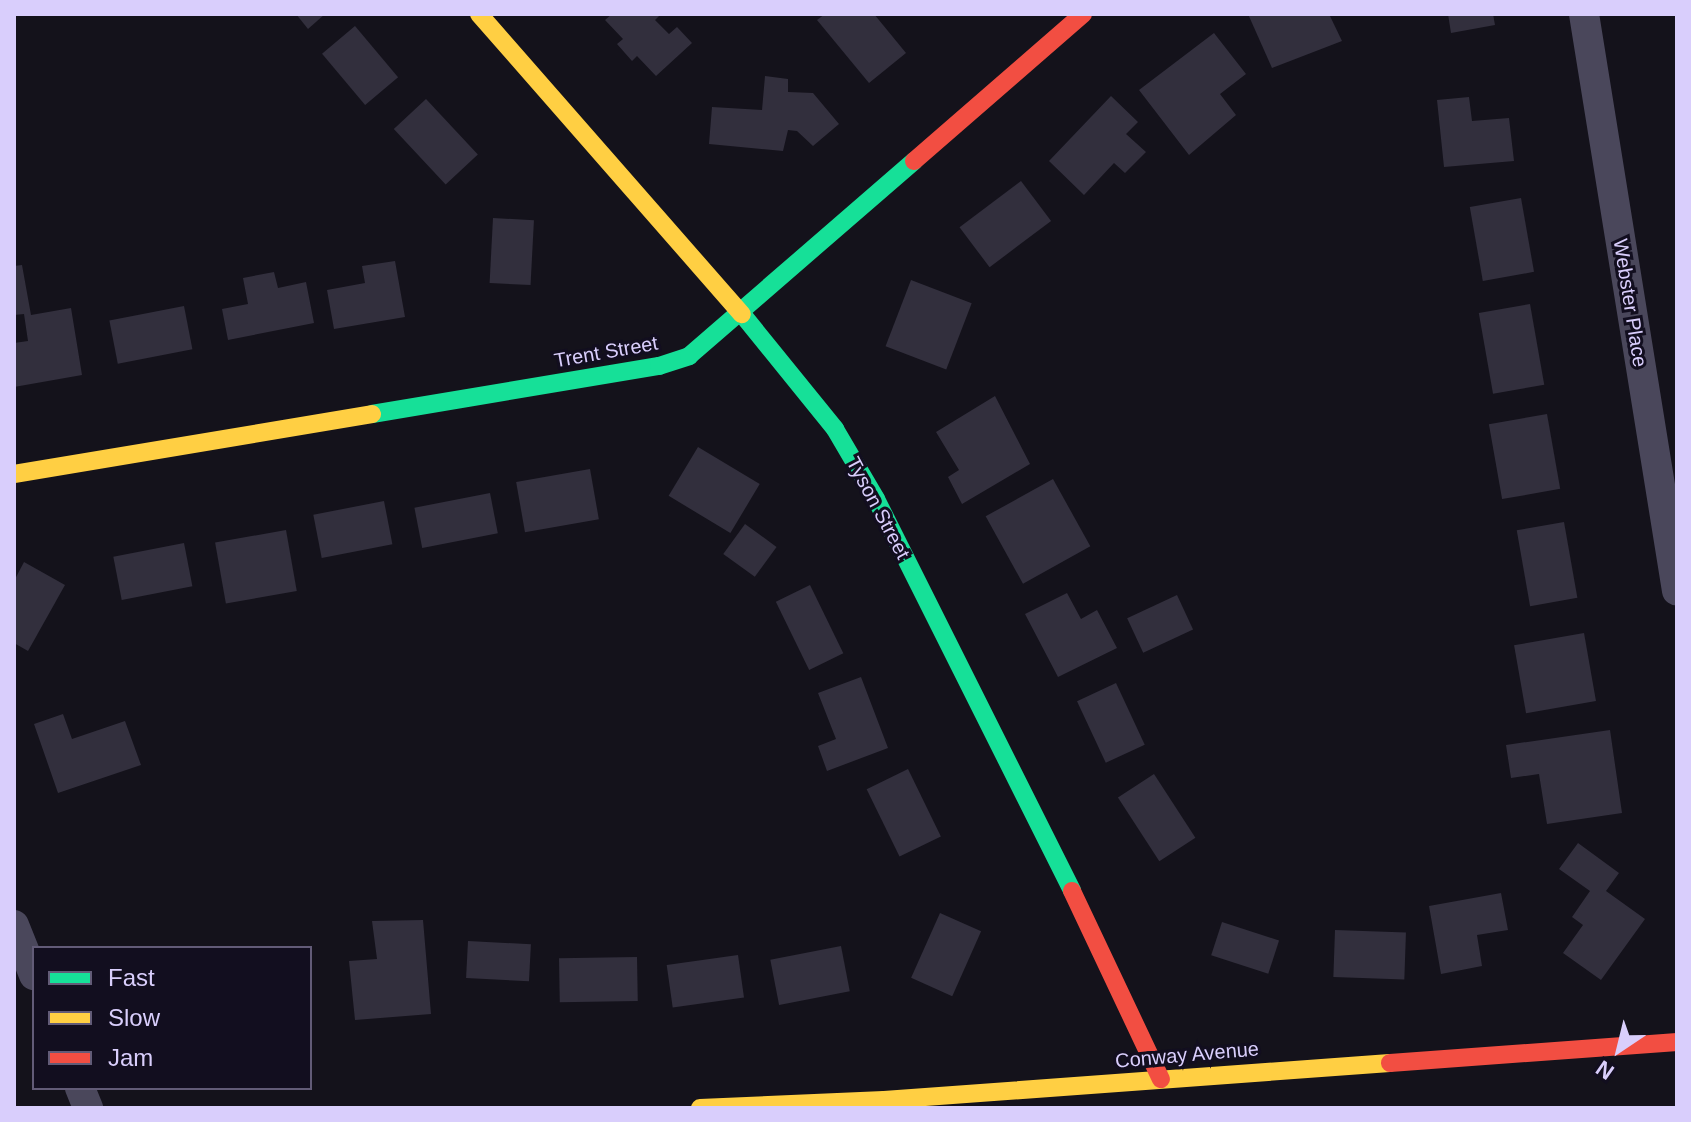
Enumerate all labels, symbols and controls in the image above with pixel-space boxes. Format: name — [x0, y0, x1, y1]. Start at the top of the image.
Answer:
street label: Webster Place — [1608, 237, 1652, 369]
street label: Trent Street — [552, 331, 660, 373]
street label: Tyson Street — [841, 453, 915, 563]
legend — [32, 946, 312, 1090]
text: Fast — [108, 964, 155, 991]
text: Slow — [108, 1004, 160, 1031]
north arrow — [1579, 1010, 1659, 1090]
street label: Conway Avenue — [1114, 1037, 1260, 1073]
text: Jam — [108, 1044, 153, 1071]
text: N — [1591, 1055, 1619, 1085]

